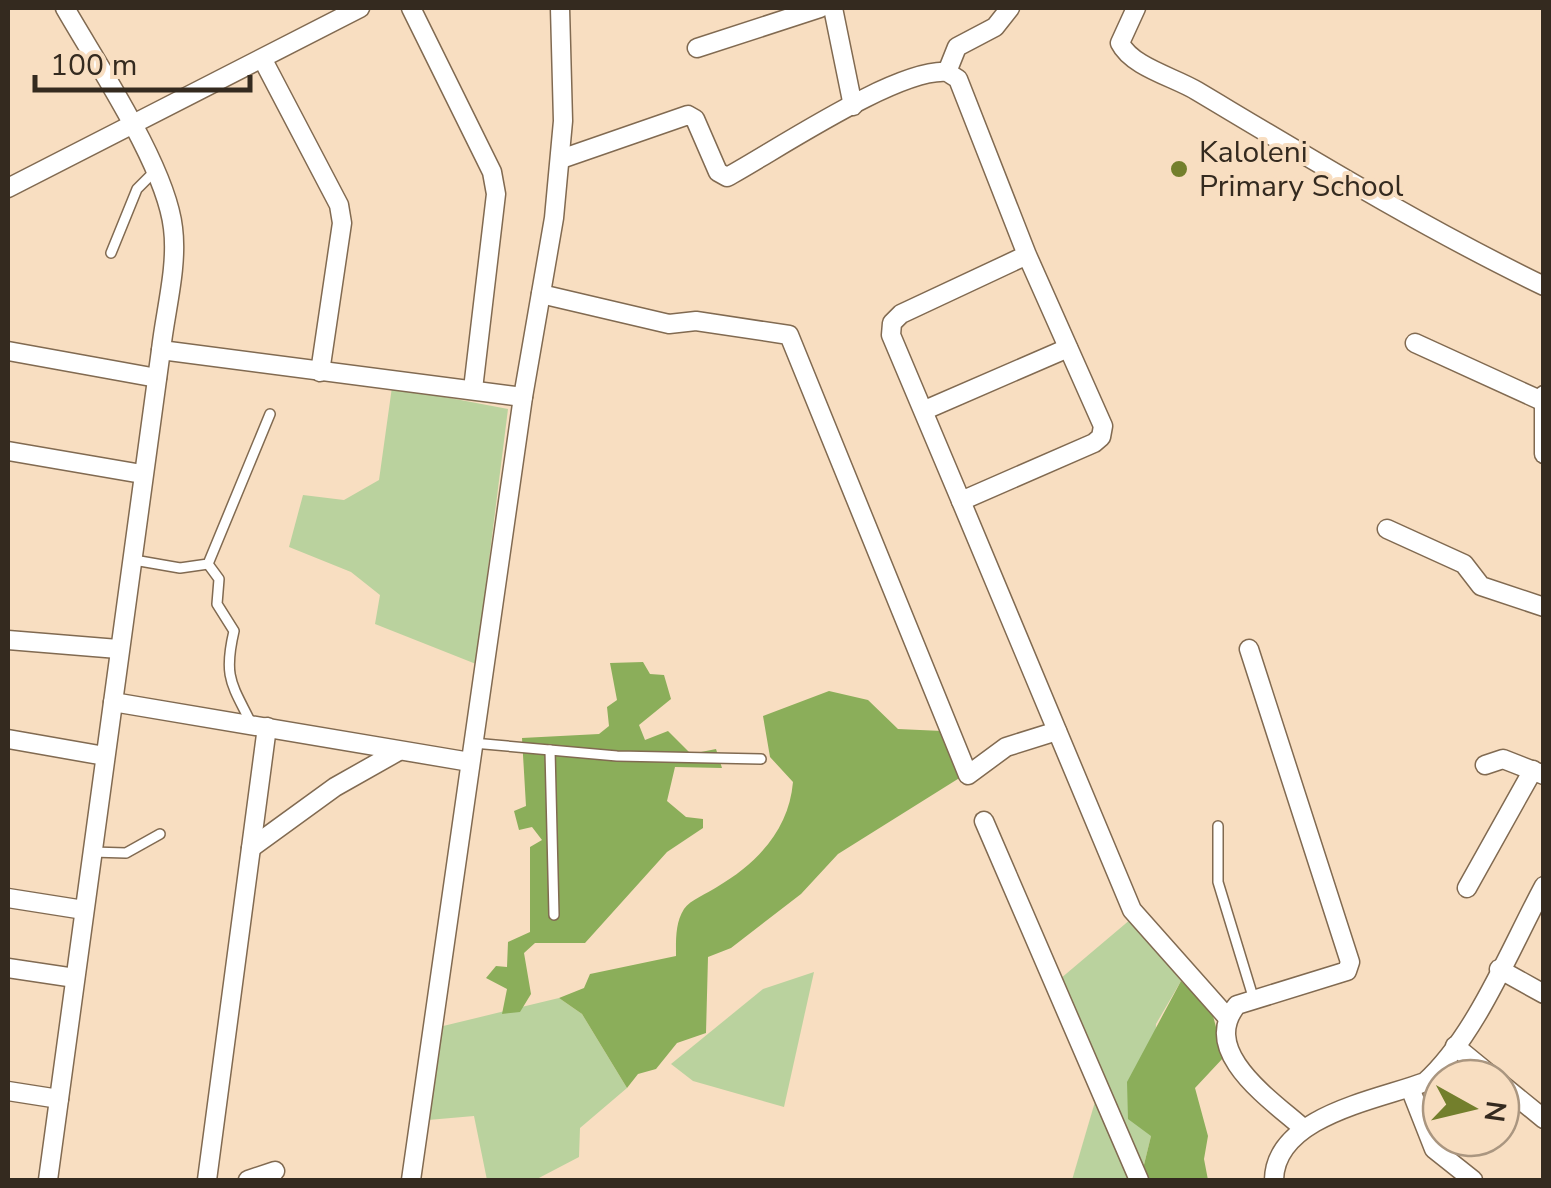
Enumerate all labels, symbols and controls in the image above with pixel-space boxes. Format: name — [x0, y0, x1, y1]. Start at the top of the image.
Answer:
scale bar — [35, 30, 250, 92]
text: 100 m — [50, 45, 137, 86]
place label: Kaloleni Primary School — [1199, 132, 1403, 207]
marker: Kaloleni Primary School — [1168, 158, 1190, 180]
north arrow — [1421, 1058, 1521, 1158]
text: N — [1474, 1098, 1515, 1124]

